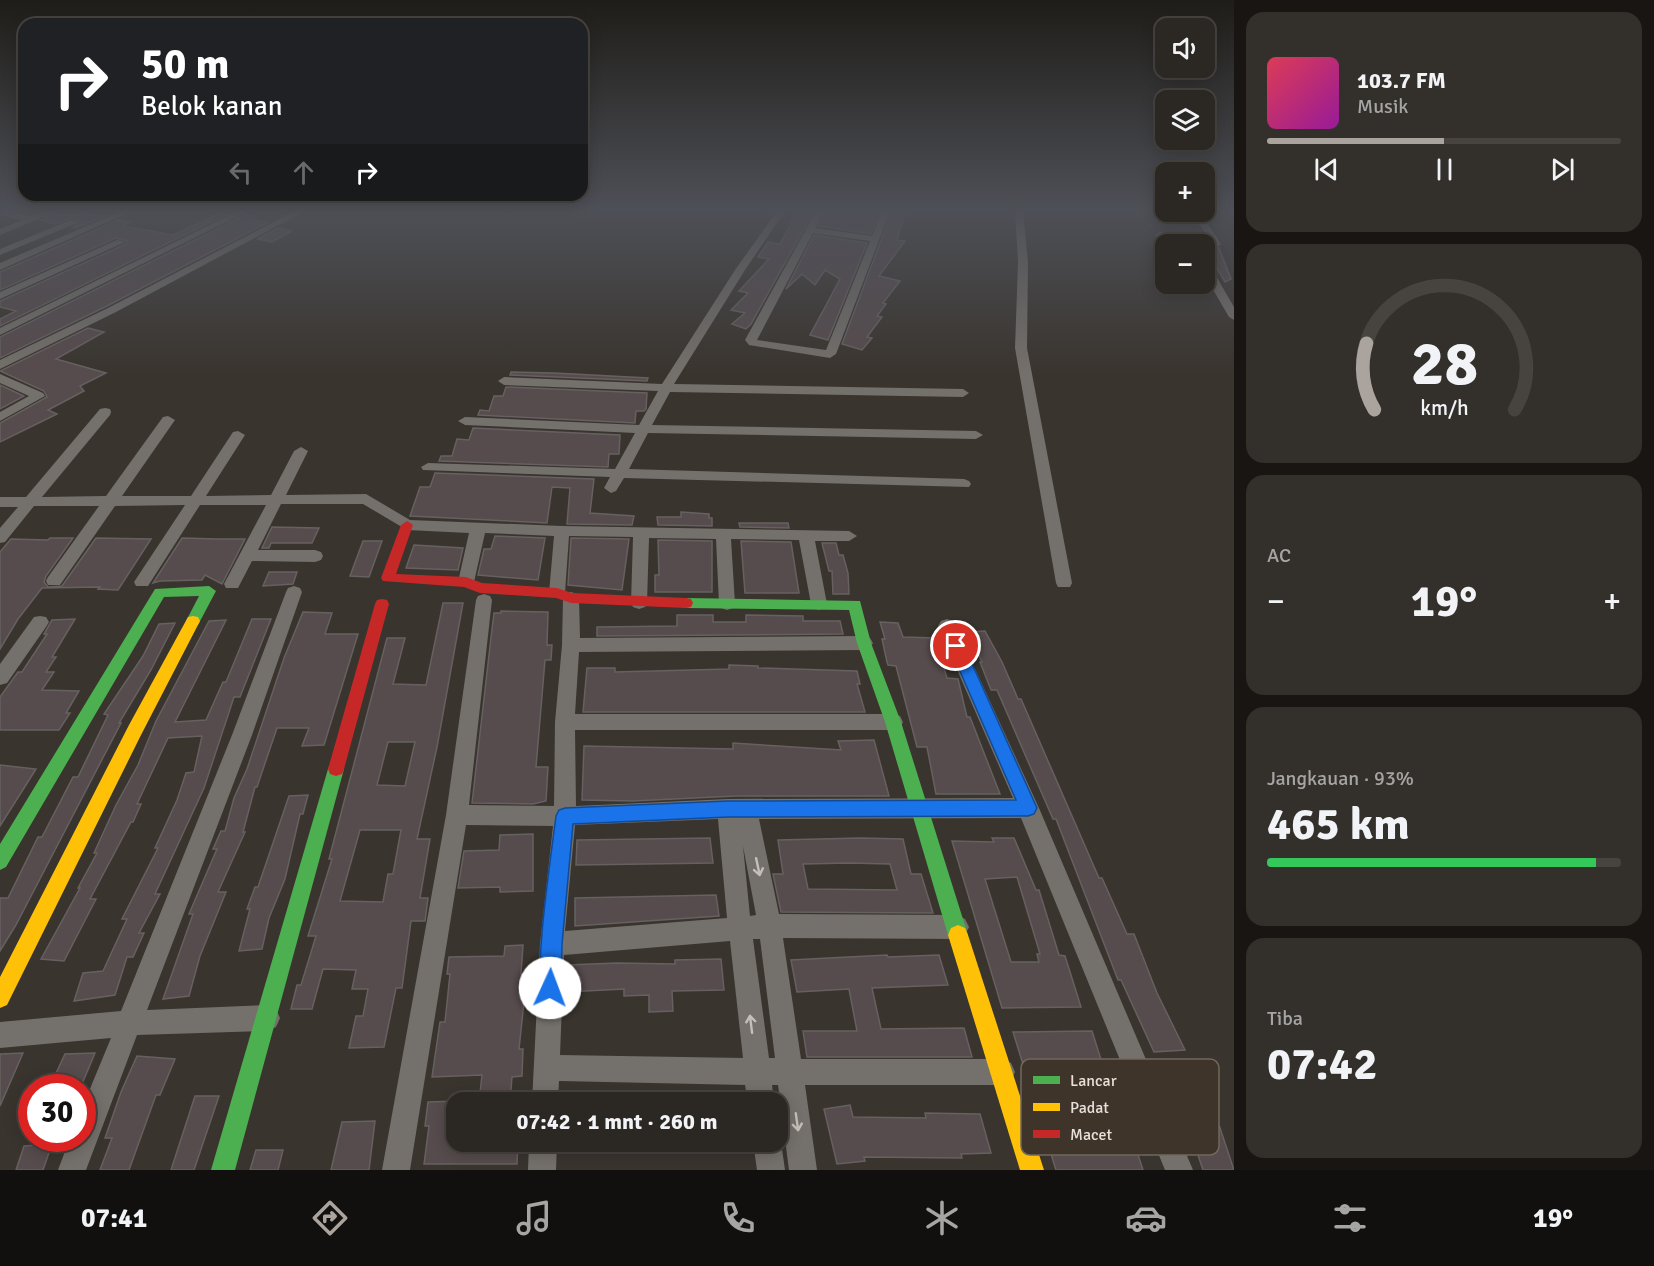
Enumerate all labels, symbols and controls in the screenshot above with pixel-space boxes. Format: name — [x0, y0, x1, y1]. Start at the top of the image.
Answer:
map controls — [1155, 18, 1215, 294]
button: sound — [1155, 18, 1215, 78]
text: 50 m — [141, 39, 230, 90]
icon: right — [42, 42, 120, 120]
text: 103.7 FM — [1357, 67, 1446, 94]
text: Belok kanan — [141, 90, 282, 123]
button: layers — [1155, 90, 1215, 150]
text: Musik — [1357, 94, 1408, 119]
icon: previous — [1310, 153, 1343, 186]
icon: pause — [1428, 153, 1461, 186]
icon: next — [1546, 153, 1579, 186]
icon: left — [224, 156, 257, 189]
icon: ahead — [287, 156, 320, 189]
icon: right — [350, 156, 383, 189]
button: + — [1155, 162, 1215, 222]
button: − — [1155, 234, 1215, 294]
text: 28 — [1410, 326, 1478, 403]
text: km/h — [1420, 396, 1468, 422]
text: AC — [1267, 543, 1291, 568]
text: 19° — [1411, 574, 1477, 629]
text: − — [1267, 581, 1285, 622]
text: + — [1603, 581, 1621, 622]
pin — [930, 620, 981, 671]
icon: arrive — [939, 629, 972, 662]
text: Jangkauan · 93% — [1267, 766, 1414, 791]
text: 465 km — [1267, 797, 1410, 852]
one-way arrow — [753, 856, 764, 876]
position arrow — [518, 956, 582, 1020]
text: Tiba — [1267, 1006, 1303, 1031]
one-way arrow — [745, 1014, 756, 1034]
text: 07:42 — [1267, 1037, 1377, 1092]
legend — [1021, 1059, 1219, 1155]
text: Lancar — [1070, 1071, 1117, 1091]
speed limit sign: 30 — [18, 1074, 96, 1152]
text: Padat — [1070, 1098, 1109, 1118]
text: 07:42 · 1 mnt · 260 m — [517, 1108, 717, 1135]
one-way arrow — [791, 1111, 802, 1131]
text: Macet — [1070, 1125, 1112, 1145]
icon: directions — [309, 1197, 351, 1239]
icon: music — [513, 1197, 555, 1239]
icon: phone — [717, 1197, 759, 1239]
icon: climate — [921, 1197, 963, 1239]
icon: car — [1125, 1197, 1167, 1239]
icon: filters — [1329, 1197, 1371, 1239]
text: 07:41 — [81, 1202, 147, 1235]
text: 19° — [1533, 1202, 1573, 1235]

